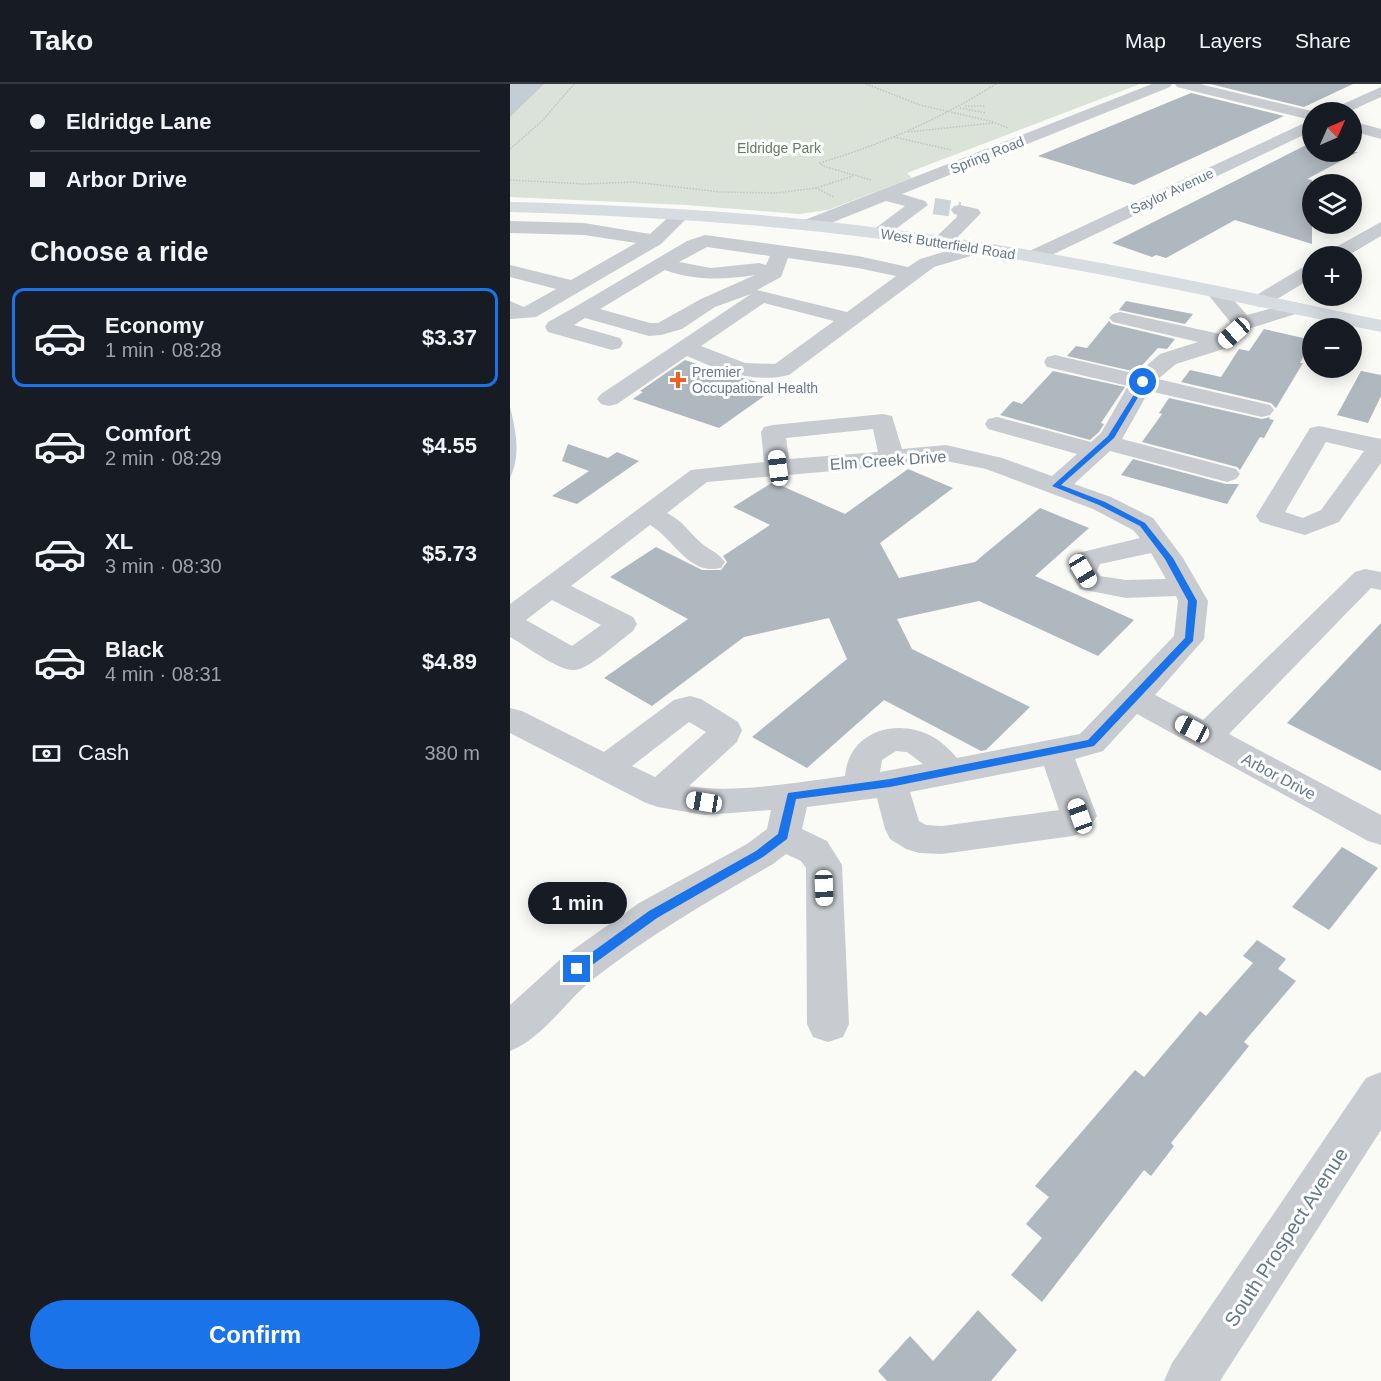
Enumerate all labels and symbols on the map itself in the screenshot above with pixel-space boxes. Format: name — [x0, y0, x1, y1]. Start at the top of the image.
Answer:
north arrow — [1302, 102, 1362, 162]
street label: Spring Road — [948, 133, 1026, 177]
park label: Eldridge Park — [737, 140, 822, 156]
street label: Saylor Avenue — [1128, 165, 1216, 217]
street label: West Butterfield Road — [880, 225, 1016, 263]
car — [1215, 314, 1253, 352]
place label: Premier Occupational Health — [692, 364, 818, 396]
route start — [1129, 368, 1156, 395]
marker: Premier Occupational Health — [669, 371, 687, 389]
street label: Elm Creek Drive — [829, 448, 947, 473]
car — [767, 449, 789, 487]
car — [1066, 551, 1100, 591]
car — [1172, 713, 1212, 745]
street label: Arbor Drive — [1239, 750, 1319, 803]
car — [685, 790, 723, 814]
car — [1065, 796, 1095, 836]
car — [814, 870, 834, 906]
callout: 1 min — [527, 882, 626, 924]
route end — [563, 955, 590, 982]
street label: South Prospect Avenue — [1220, 1144, 1352, 1330]

